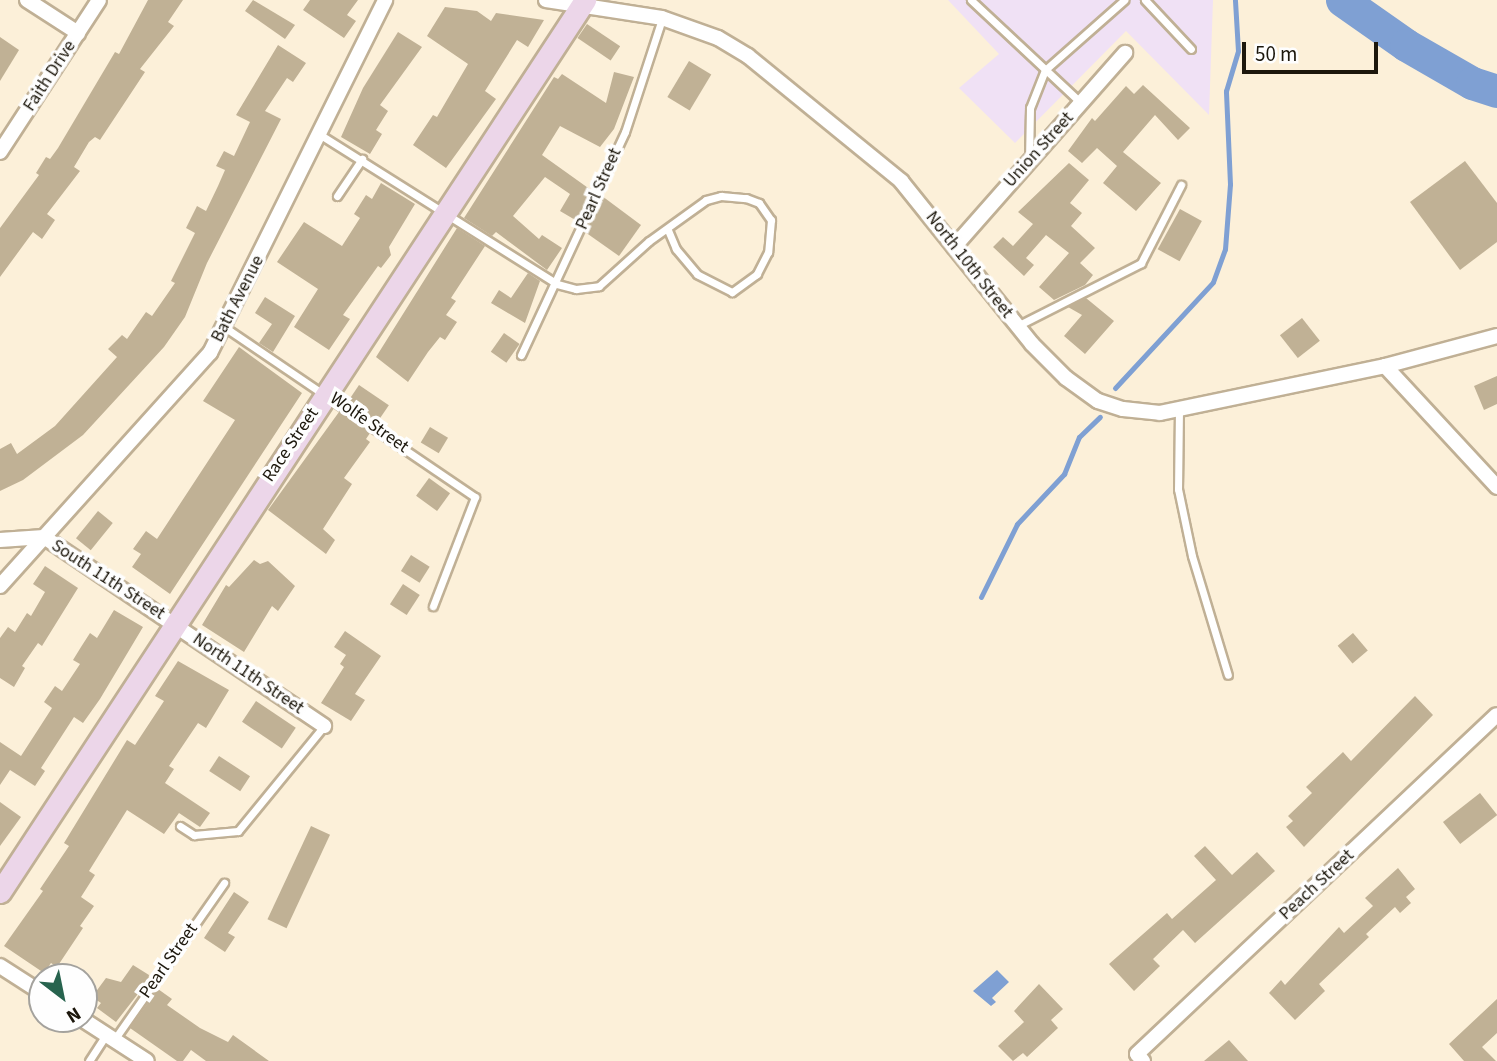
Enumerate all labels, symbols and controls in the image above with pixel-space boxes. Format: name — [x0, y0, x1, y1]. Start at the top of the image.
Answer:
scale bar — [1245, 28, 1382, 72]
street label: Faith Drive — [19, 36, 81, 116]
text: 50 m — [1255, 39, 1297, 69]
street label: Union Street — [999, 108, 1079, 192]
street label: Pearl Street — [571, 145, 627, 233]
street label: North 10th Street — [921, 207, 1017, 323]
street label: Bath Avenue — [207, 252, 269, 346]
street label: Wolfe Street — [325, 388, 413, 458]
street label: Race Street — [258, 404, 324, 486]
street label: South 11th Street — [47, 535, 169, 625]
street label: North 11th Street — [188, 629, 308, 719]
street label: Peach Street — [1275, 845, 1359, 925]
street label: Pearl Street — [135, 919, 203, 1003]
north arrow — [28, 963, 98, 1033]
text: N — [61, 1000, 86, 1029]

